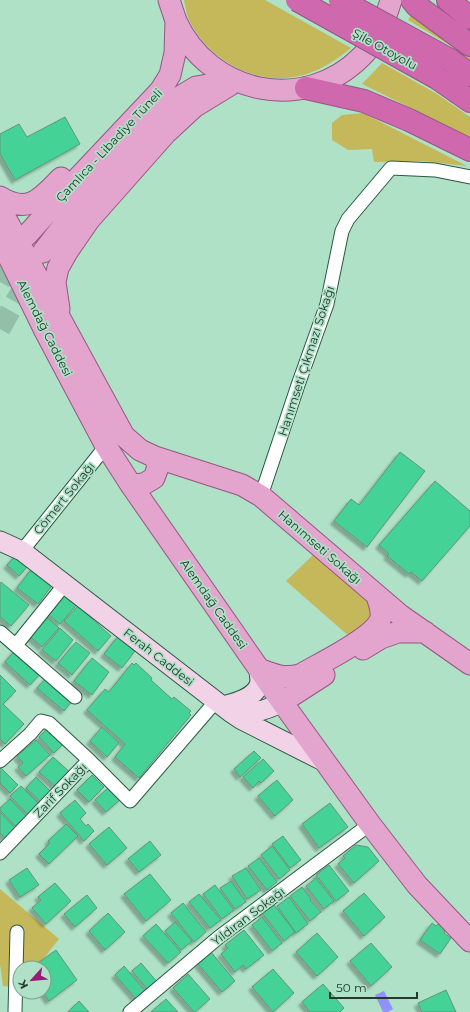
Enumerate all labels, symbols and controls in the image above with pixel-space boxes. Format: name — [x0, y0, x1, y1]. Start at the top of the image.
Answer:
street label: Şile Otoyolu — [350, 25, 420, 73]
street label: Çamlıca - Libadiye Tüneli — [53, 85, 165, 205]
street label: Alemdağ Caddesi — [14, 277, 76, 379]
street label: Hanımseti Çıkmazı Sokağı — [275, 284, 337, 438]
street label: Cömert Sokağı — [30, 459, 98, 537]
street label: Hanımseti Sokağı — [275, 507, 365, 587]
street label: Alemdağ Caddesi — [177, 556, 251, 652]
street label: Ferah Caddesi — [121, 625, 197, 689]
street label: Zarif Sokağı — [30, 759, 90, 821]
street label: Yıldıran Sokağı — [208, 883, 288, 949]
north arrow — [12, 960, 52, 1000]
scale bar — [330, 974, 417, 1000]
text: K — [15, 977, 31, 991]
text: 50 m — [336, 980, 367, 995]

